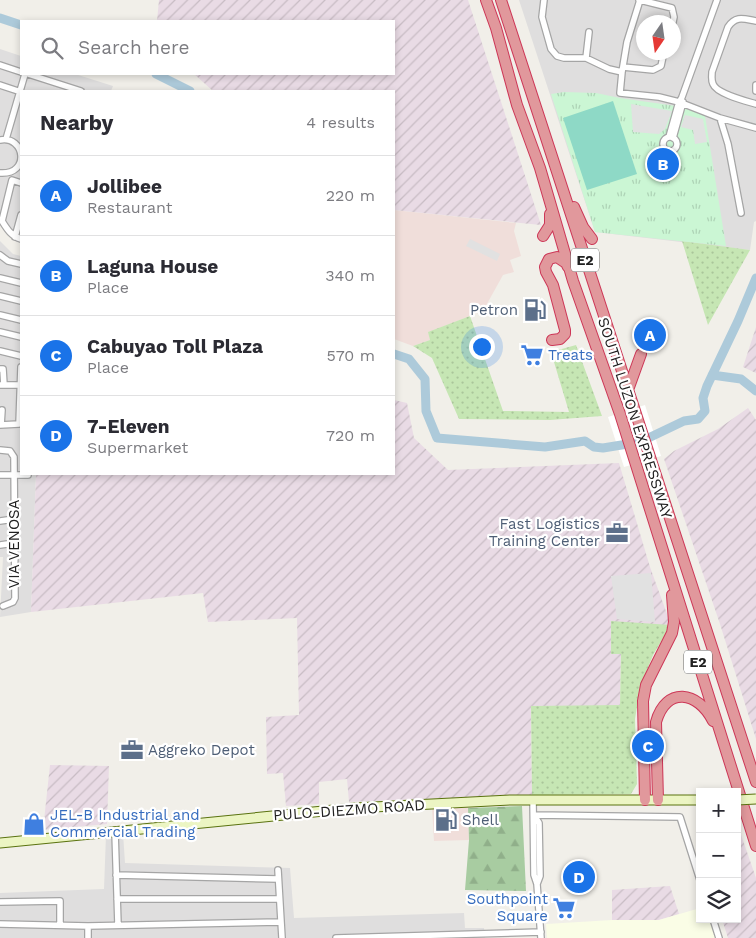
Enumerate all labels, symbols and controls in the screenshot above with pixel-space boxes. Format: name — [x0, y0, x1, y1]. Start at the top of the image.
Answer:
north arrow — [636, 15, 681, 60]
search box — [20, 20, 395, 75]
icon: search — [38, 34, 66, 62]
text: Search here — [78, 36, 189, 59]
text: Nearby — [40, 110, 113, 135]
text: 4 results — [306, 113, 375, 132]
pin: B — [647, 145, 679, 183]
text: Jollibee — [87, 175, 162, 198]
text: A — [51, 186, 61, 205]
text: 220 m — [326, 186, 375, 205]
text: Restaurant — [87, 198, 173, 217]
road number: E2 — [571, 248, 599, 272]
text: Laguna House — [87, 255, 218, 278]
text: B — [51, 266, 61, 285]
text: 340 m — [325, 266, 375, 285]
text: Place — [87, 278, 129, 297]
fuel station icon: Petron — [522, 297, 548, 323]
place label: Petron — [470, 301, 518, 319]
street label: SOUTH LUZON EXPRESSWAY — [594, 315, 676, 521]
pin: A — [634, 316, 666, 354]
your location — [469, 334, 495, 360]
text: Cabuyao Toll Plaza — [87, 335, 263, 358]
supermarket icon: Treats — [519, 342, 545, 368]
text: C — [51, 346, 61, 365]
text: 570 m — [326, 346, 375, 365]
place label: Treats — [548, 346, 593, 364]
text: Place — [87, 358, 129, 377]
text: 7-Eleven — [87, 415, 170, 438]
text: D — [50, 426, 62, 445]
text: 720 m — [326, 426, 375, 445]
text: Supermarket — [87, 438, 188, 457]
street label: VIA VENOSA — [5, 499, 23, 588]
place label: Fast Logistics Training Center — [489, 515, 600, 550]
office icon: Fast Logistics Training Center — [604, 520, 630, 546]
road number: E2 — [684, 650, 712, 674]
pin: C — [632, 727, 664, 765]
office icon: Aggreko Depot — [119, 737, 145, 763]
place label: Aggreko Depot — [148, 741, 255, 759]
map controls — [696, 788, 741, 923]
button: + — [696, 788, 741, 833]
street label: PULO-DIEZMO ROAD — [272, 796, 426, 824]
place label: JEL-B Industrial and Commercial Trading — [50, 806, 200, 841]
fuel station icon: Shell — [433, 807, 459, 833]
shop icon: JEL-B Industrial and Commercial Trading — [21, 811, 47, 837]
place label: Shell — [462, 811, 499, 829]
button: − — [696, 833, 741, 878]
pin: D — [563, 858, 595, 896]
button: layers — [696, 878, 741, 923]
place label: Southpoint Square — [467, 890, 549, 925]
supermarket icon: Southpoint Square — [551, 895, 577, 921]

